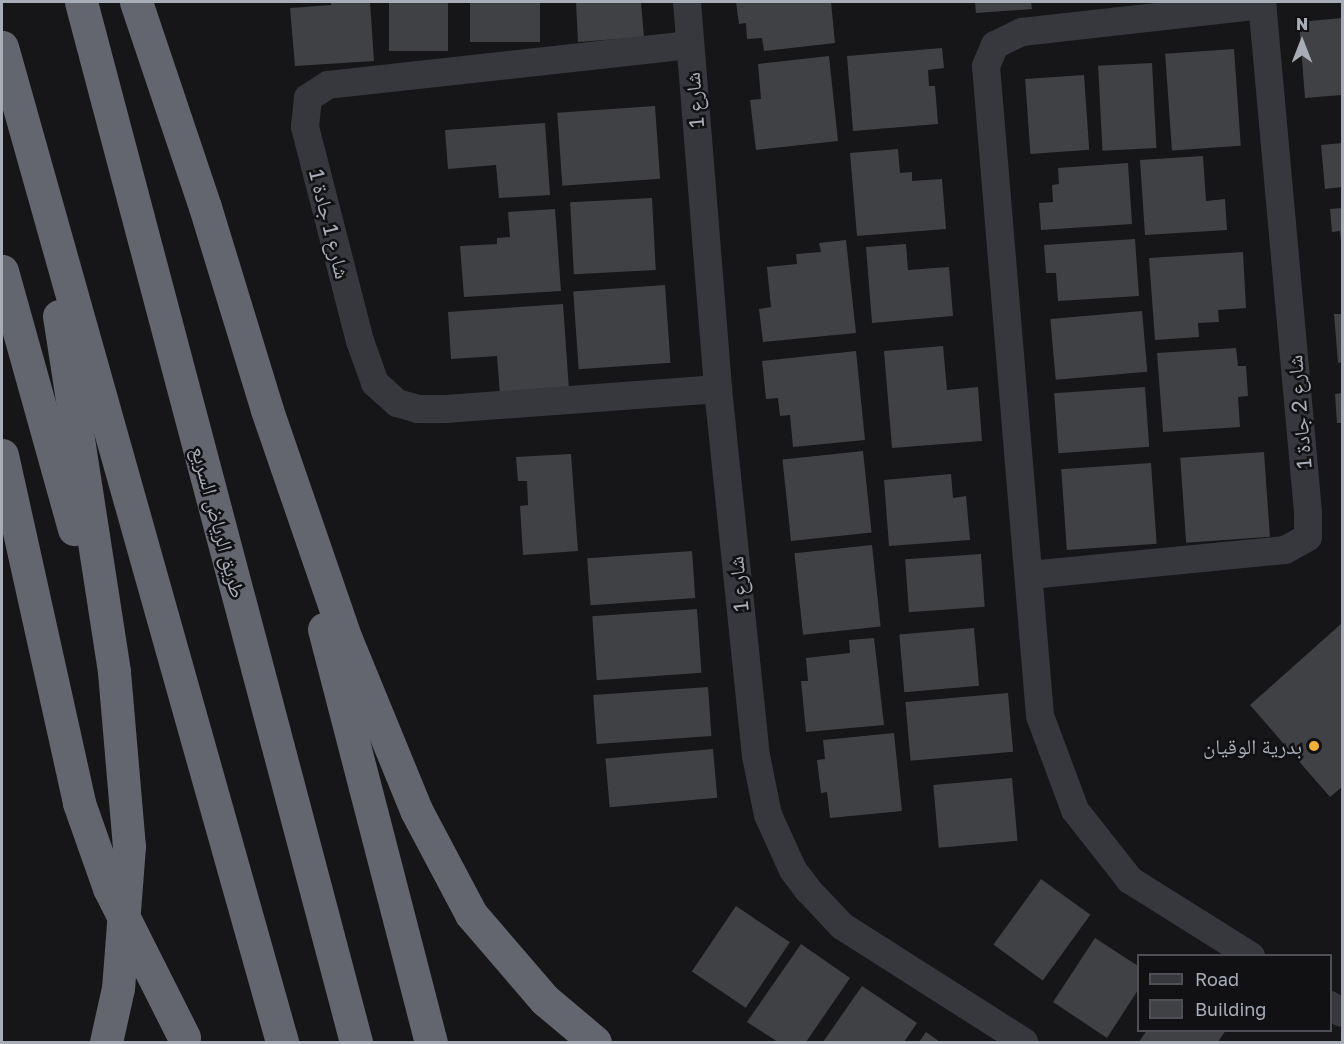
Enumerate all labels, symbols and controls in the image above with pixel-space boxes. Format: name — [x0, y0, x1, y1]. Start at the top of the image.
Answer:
north arrow — [1272, 12, 1332, 72]
text: N — [1296, 14, 1308, 34]
street label: شارع 1 — [679, 71, 709, 129]
street label: شارع 1 جادة 1 — [304, 167, 356, 281]
street label: شارع 2 جادة 1 — [1281, 354, 1317, 470]
street label: طريق الرياض السريع — [187, 443, 251, 601]
street label: شارع 1 — [723, 555, 753, 613]
place label: بدرية الوقيان — [1203, 733, 1302, 759]
marker: بدرية الوقيان — [1307, 739, 1321, 753]
legend — [1137, 954, 1332, 1032]
text: Road — [1195, 968, 1239, 990]
text: Building — [1195, 998, 1266, 1020]

